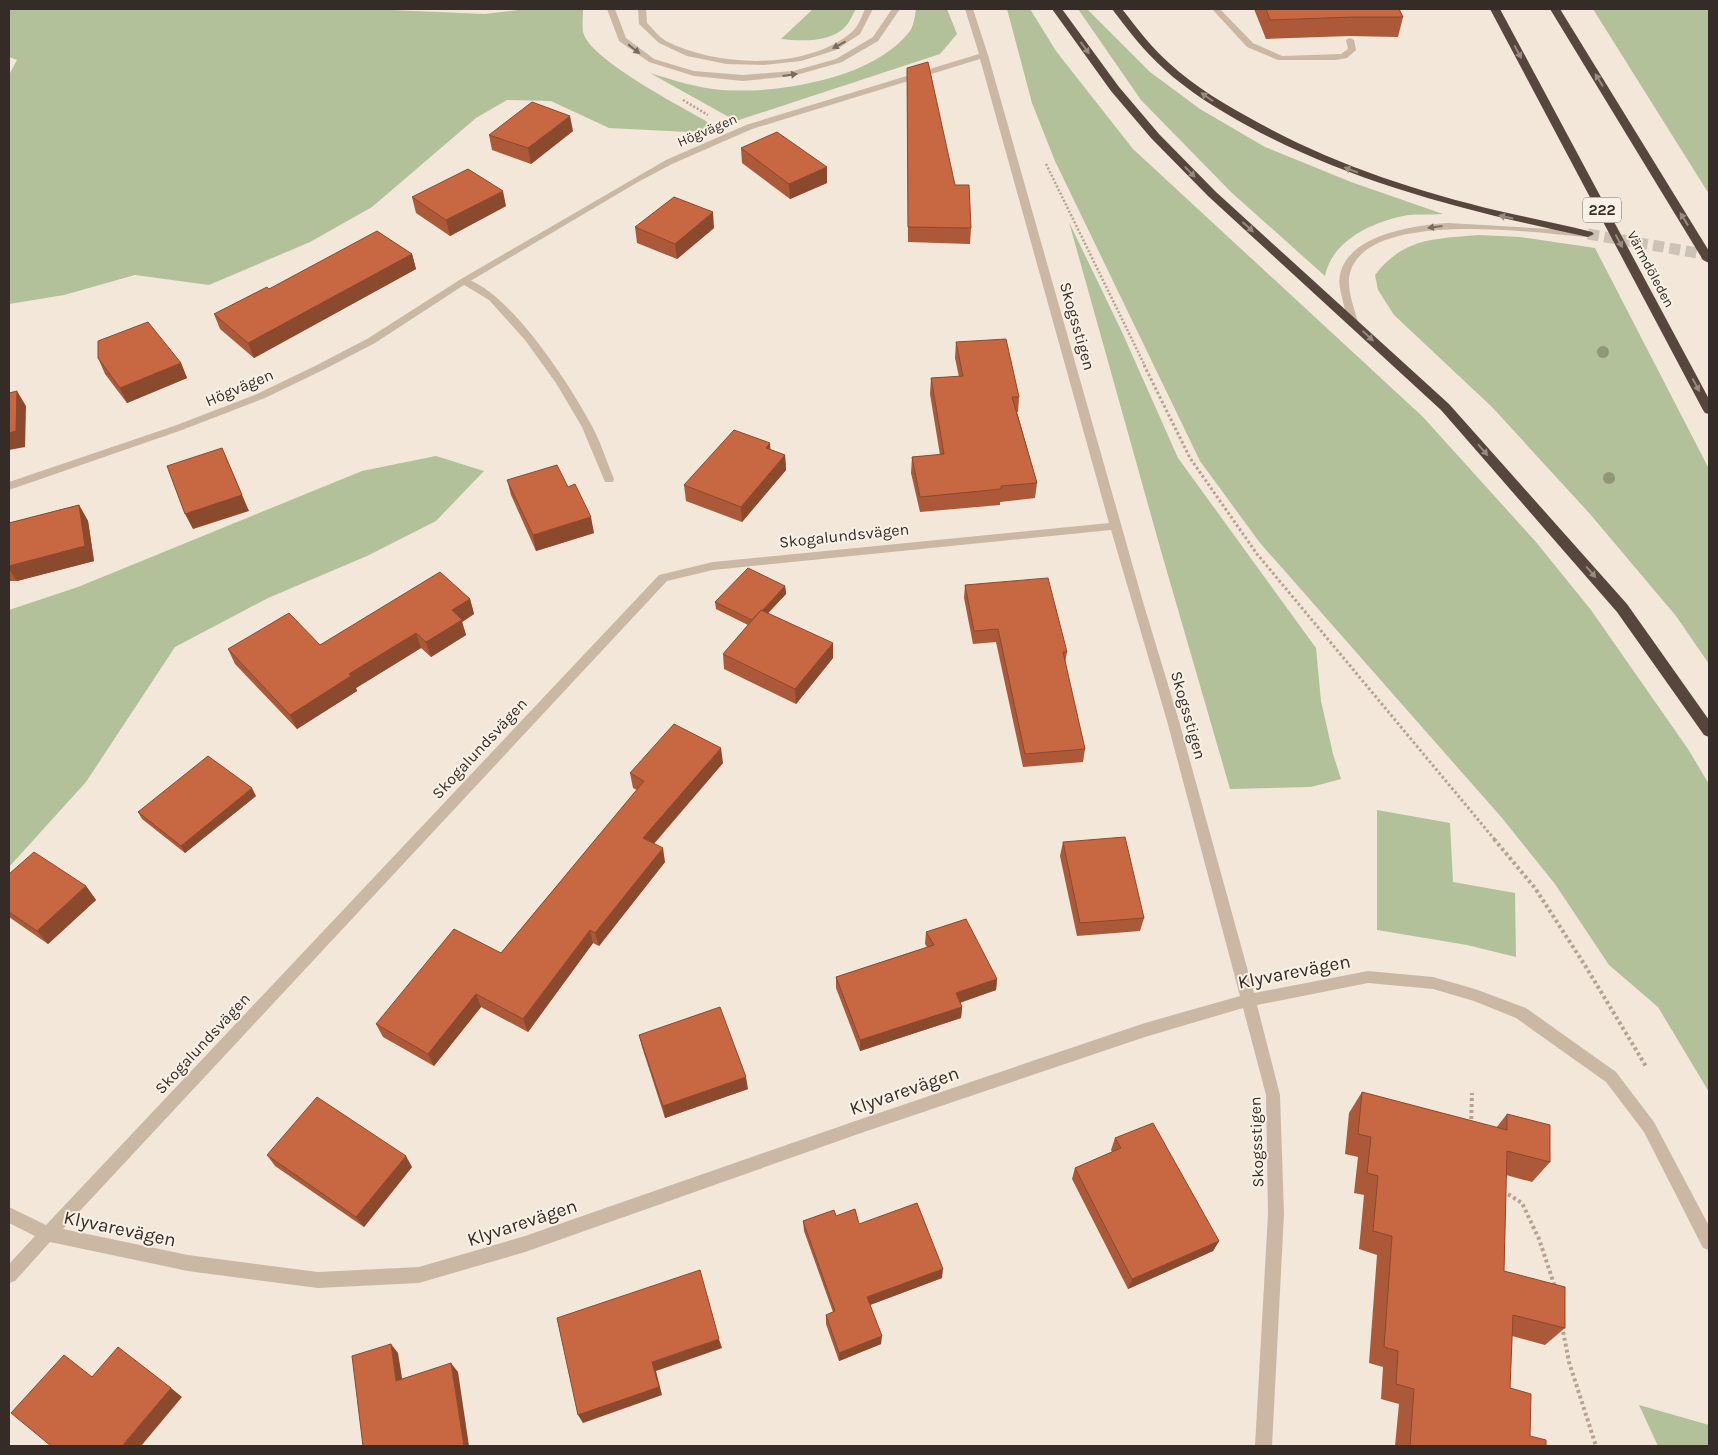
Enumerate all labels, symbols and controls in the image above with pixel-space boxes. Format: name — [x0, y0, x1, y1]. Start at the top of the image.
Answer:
one-way arrow — [832, 41, 847, 49]
one-way arrow — [1080, 41, 1091, 54]
one-way arrow — [627, 43, 640, 54]
one-way arrow — [1514, 44, 1522, 59]
one-way arrow — [783, 71, 799, 79]
one-way arrow — [1594, 74, 1603, 87]
one-way arrow — [1201, 91, 1214, 102]
street label: Högvägen — [675, 110, 740, 151]
one-way arrow — [1184, 166, 1196, 178]
one-way arrow — [1344, 166, 1358, 174]
road number: 222 — [1583, 198, 1621, 222]
one-way arrow — [1679, 212, 1688, 225]
one-way arrow — [1499, 213, 1514, 221]
one-way arrow — [1241, 221, 1254, 232]
one-way arrow — [1427, 223, 1443, 231]
street label: Värmdöleden — [1623, 228, 1678, 310]
one-way arrow — [1615, 234, 1623, 249]
street label: Skogsstigen — [1056, 280, 1099, 372]
one-way arrow — [1362, 330, 1374, 342]
street label: Högvägen — [202, 365, 276, 410]
one-way arrow — [1692, 377, 1700, 392]
one-way arrow — [1477, 444, 1489, 456]
street label: Skogalundsvägen — [778, 519, 910, 552]
one-way arrow — [1585, 566, 1596, 579]
street label: Skogsstigen — [1167, 669, 1210, 761]
street label: Skogalundsvägen — [428, 694, 531, 803]
street label: Klyvarevägen — [1236, 950, 1352, 994]
street label: Skogalundsvägen — [151, 989, 254, 1098]
street label: Klyvarevägen — [847, 1062, 962, 1120]
street label: Skogsstigen — [1245, 1096, 1268, 1188]
street label: Klyvarevägen — [465, 1195, 580, 1251]
street label: Klyvarevägen — [62, 1206, 178, 1252]

